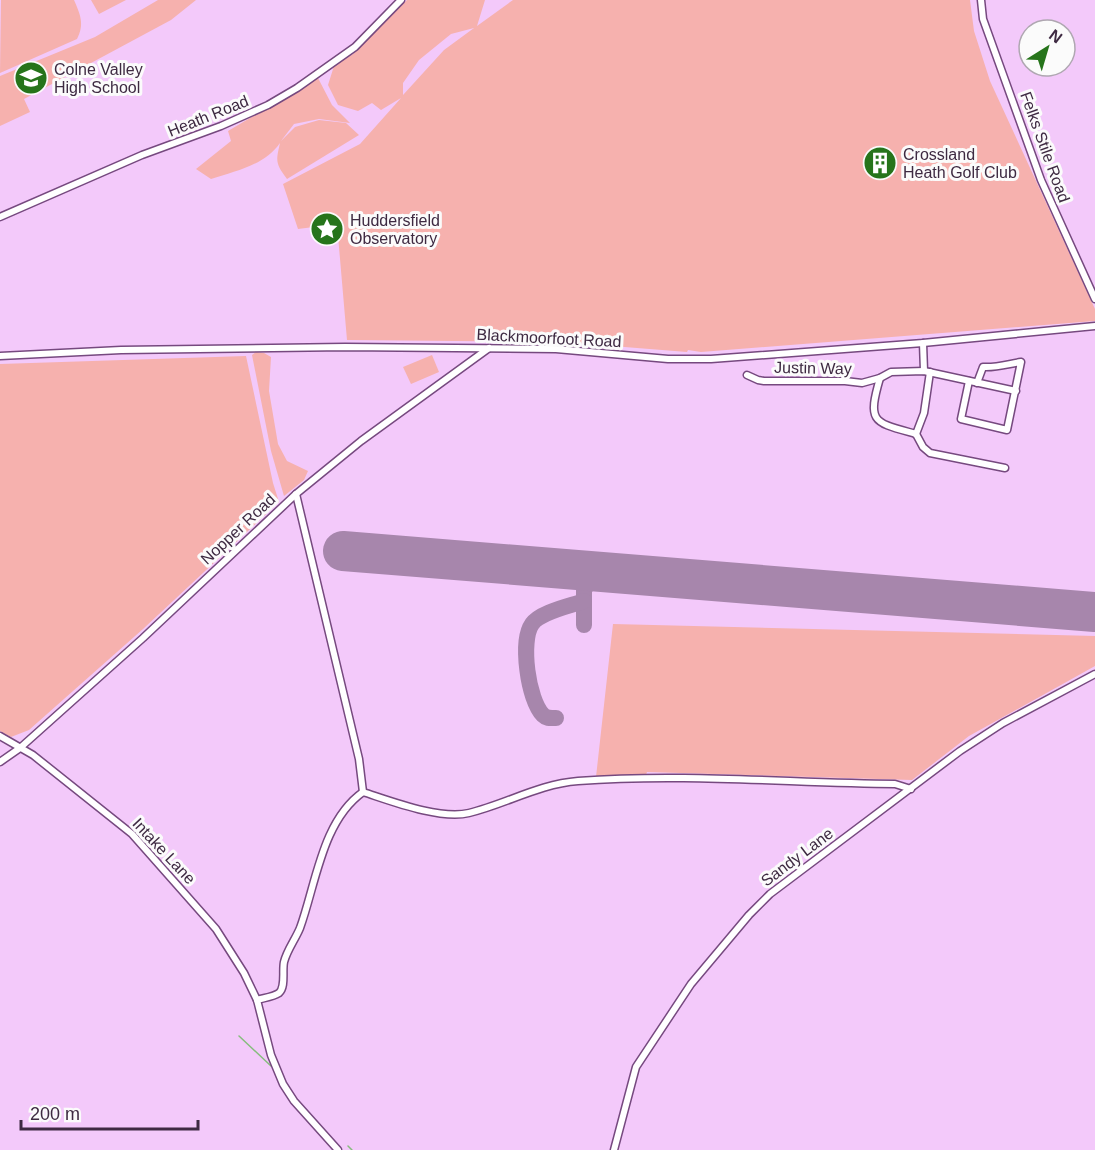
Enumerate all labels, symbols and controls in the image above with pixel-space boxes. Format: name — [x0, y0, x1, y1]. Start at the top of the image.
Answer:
north arrow — [1017, 18, 1077, 78]
text: N — [1046, 26, 1065, 47]
school or university icon: Colne Valley High School — [13, 60, 49, 96]
place label: Colne Valley High School — [54, 61, 143, 96]
street label: Felks Stile Road — [1017, 89, 1073, 205]
street label: Heath Road — [165, 92, 251, 140]
building icon: Crossland Heath Golf Club — [862, 145, 898, 181]
place label: Crossland Heath Golf Club — [903, 146, 1017, 181]
place icon: Huddersfield Observatory — [309, 211, 345, 247]
place label: Huddersfield Observatory — [350, 212, 440, 247]
street label: Blackmoorfoot Road — [476, 326, 622, 350]
street label: Justin Way — [774, 359, 852, 377]
street label: Nopper Road — [197, 490, 279, 568]
street label: Intake Lane — [129, 815, 199, 887]
street label: Sandy Lane — [758, 824, 836, 889]
scale bar — [21, 1093, 198, 1131]
text: 200 m — [30, 1104, 80, 1124]

